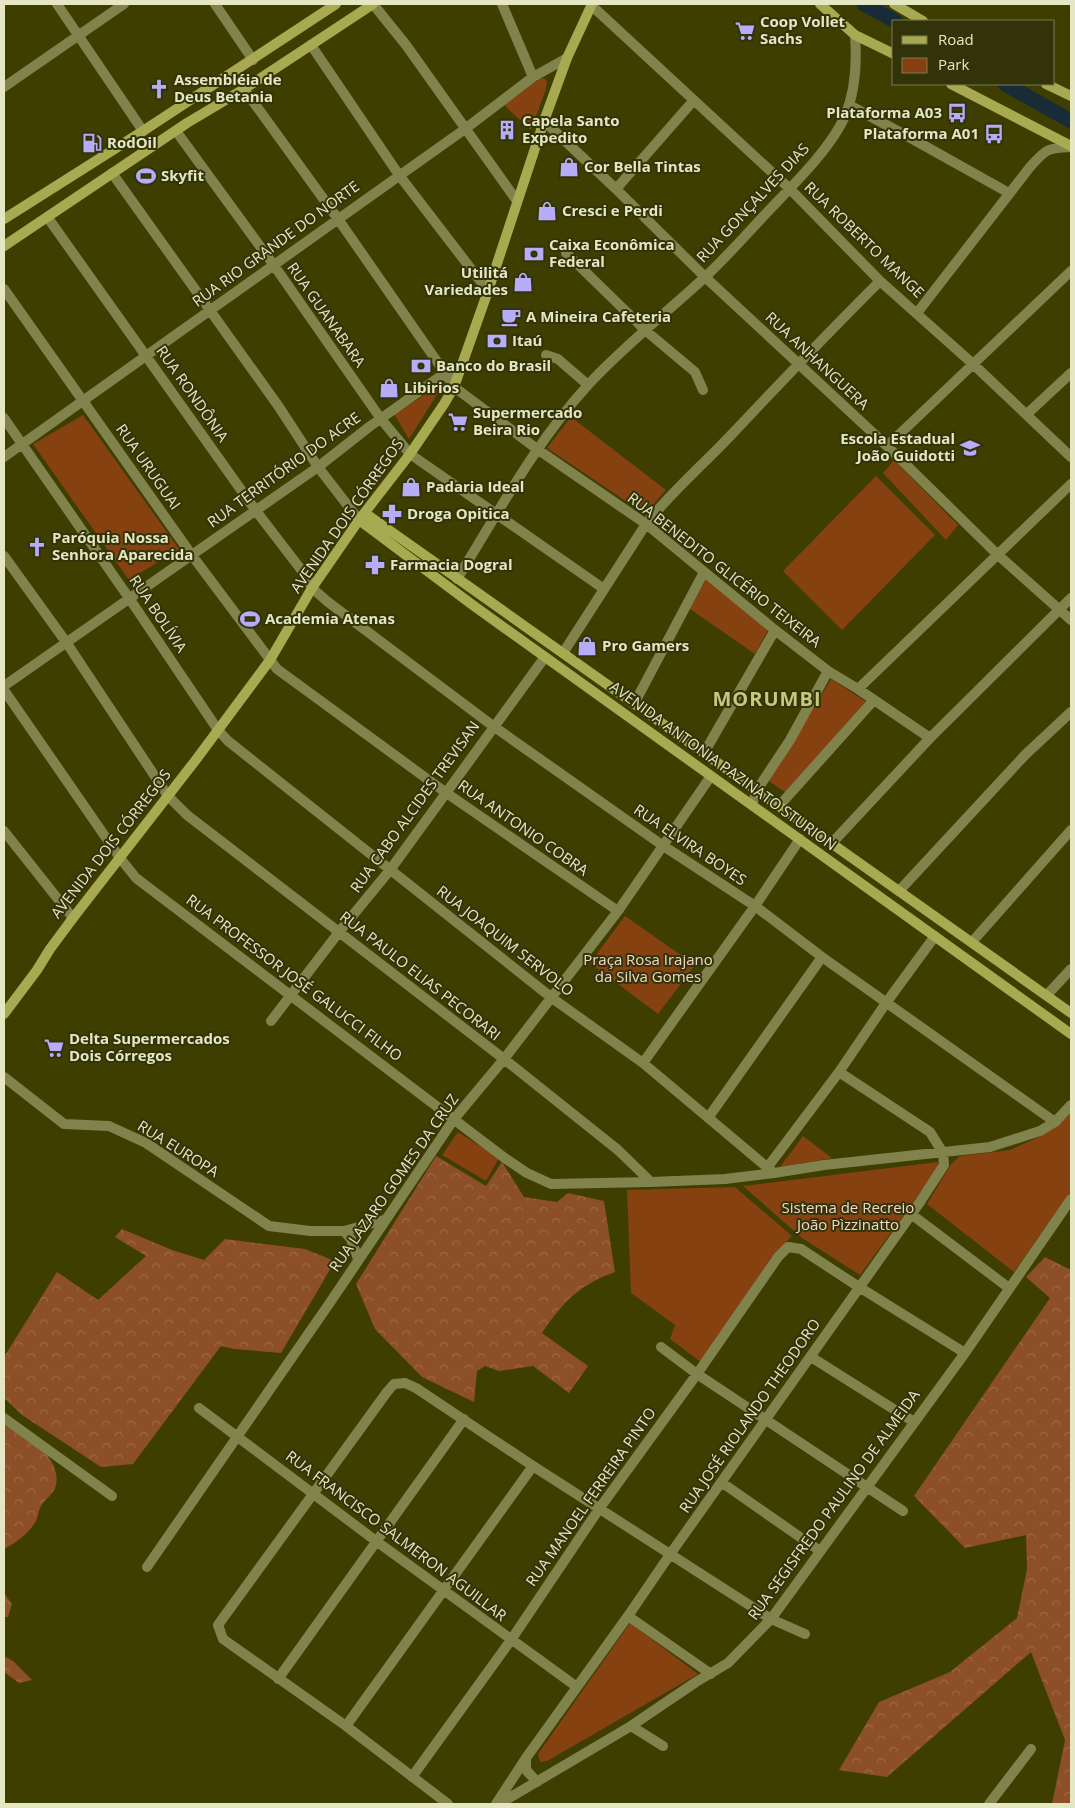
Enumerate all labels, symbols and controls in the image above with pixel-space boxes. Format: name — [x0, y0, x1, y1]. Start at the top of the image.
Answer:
place label: Coop Vollet Sachs — [760, 11, 846, 48]
supermarket icon: Coop Vollet Sachs — [734, 20, 756, 42]
legend — [892, 20, 1055, 85]
text: Road — [938, 29, 974, 49]
text: Park — [938, 54, 969, 74]
place label: Assembléia de Deus Betania — [174, 69, 282, 106]
church icon: Assembléia de Deus Betania — [148, 78, 170, 100]
place label: Plataforma A03 — [826, 102, 942, 122]
bus stop icon: Plataforma A03 — [946, 102, 968, 124]
place label: Capela Santo Expedito — [522, 110, 620, 147]
building icon: Capela Santo Expedito — [496, 119, 518, 141]
place label: Plataforma A01 — [863, 123, 979, 143]
bus stop icon: Plataforma A01 — [983, 123, 1005, 145]
fuel station icon: RodOil — [81, 132, 103, 154]
place label: RodOil — [107, 132, 157, 152]
street label: RUA GONÇALVES DIAS — [692, 138, 813, 266]
shop icon: Cor Bella Tintas — [558, 156, 580, 178]
place label: Cor Bella Tintas — [584, 156, 701, 176]
sports icon: Skyfit — [135, 165, 157, 187]
place label: Skyfit — [161, 165, 204, 185]
street label: RUA RIO GRANDE DO NORTE — [188, 176, 363, 311]
street label: RUA ROBERTO MANGE — [801, 177, 929, 302]
shop icon: Cresci e Perdi — [536, 200, 558, 222]
place label: Cresci e Perdi — [562, 200, 663, 220]
place label: Caixa Econômica Federal — [549, 234, 674, 271]
bank icon: Caixa Econômica Federal — [523, 243, 545, 265]
street label: RUA GUANABARA — [283, 258, 371, 371]
place label: Utilitá Variedades — [425, 262, 508, 299]
shop icon: Utilitá Variedades — [512, 271, 534, 293]
cafe icon: A Mineira Cafeteria — [500, 306, 522, 328]
place label: A Mineira Cafeteria — [526, 306, 671, 326]
street label: RUA ANHANGUERA — [761, 307, 874, 414]
bank icon: Itaú — [486, 330, 508, 352]
place label: Itaú — [512, 330, 542, 350]
street label: RUA RONDÔNIA — [152, 341, 234, 446]
bank icon: Banco do Brasil — [410, 355, 432, 377]
place label: Banco do Brasil — [436, 355, 551, 375]
shop icon: Libirios — [378, 377, 400, 399]
place label: Libirios — [404, 377, 459, 397]
place label: Supermercado Beira Rio — [473, 402, 582, 439]
street label: RUA TERRITÓRIO DO ACRE — [203, 407, 364, 532]
supermarket icon: Supermercado Beira Rio — [447, 411, 469, 433]
street label: RUA URUGUAI — [112, 420, 186, 513]
place label: Escola Estadual João Guidotti — [840, 428, 955, 465]
street label: AVENIDA DOIS CÓRREGOS — [285, 434, 407, 597]
school or university icon: Escola Estadual João Guidotti — [959, 437, 981, 459]
shop icon: Padaria Ideal — [400, 476, 422, 498]
place label: Padaria Ideal — [426, 476, 524, 496]
street label: RUA BENEDITO GLICÉRIO TEIXEIRA — [624, 487, 826, 651]
pharmacy icon: Droga Opitica — [381, 503, 403, 525]
place label: Droga Opitica — [407, 503, 510, 523]
place label: Paróquia Nossa Senhora Aparecida — [52, 527, 193, 564]
church icon: Paróquia Nossa Senhora Aparecida — [26, 536, 48, 558]
pharmacy icon: Farmacia Dogral — [364, 554, 386, 576]
place label: Farmacia Dogral — [390, 554, 512, 574]
street label: RUA BOLÍVIA — [125, 571, 192, 657]
sports icon: Academia Atenas — [239, 608, 261, 630]
place label: Academia Atenas — [265, 608, 395, 628]
shop icon: Pro Gamers — [576, 635, 598, 657]
place label: Pro Gamers — [602, 635, 689, 655]
street label: AVENIDA ANTONIA PAZINATO STURION — [606, 676, 841, 854]
district label: MORUMBI — [712, 685, 822, 712]
street label: RUA CABO ALCIDES TREVISAN — [345, 716, 483, 896]
street label: AVENIDA DOIS CÓRREGOS — [46, 765, 175, 922]
street label: RUA ANTONIO COBRA — [454, 775, 593, 880]
street label: RUA ELVIRA BOYES — [630, 799, 751, 889]
street label: RUA JOAQUIM SERVOLO — [433, 880, 578, 1000]
street label: RUA PROFESSOR JOSÉ GALUCCI FILHO — [183, 889, 407, 1065]
street label: RUA PAULO ELIAS PECORARI — [336, 906, 505, 1044]
park label: Praça Rosa Irajano da Silva Gomes — [583, 949, 713, 986]
place label: Delta Supermercados Dois Córregos — [69, 1028, 230, 1065]
supermarket icon: Delta Supermercados Dois Córregos — [43, 1037, 65, 1059]
street label: RUA LAZARO GOMES DA CRUZ — [324, 1090, 462, 1275]
street label: RUA EUROPA — [134, 1115, 223, 1181]
park label: Sistema de Recreio João Pìzzinatto — [782, 1197, 914, 1234]
street label: RUA JOSÉ RIOLANDO THEODORO — [674, 1314, 824, 1516]
street label: RUA SEGISFREDO PAULINO DE ALMEIDA — [743, 1385, 924, 1624]
street label: RUA MANOEL FERREIRA PINTO — [521, 1403, 660, 1590]
street label: RUA FRANCISCO SALMERON AGUILLAR — [282, 1445, 512, 1625]

